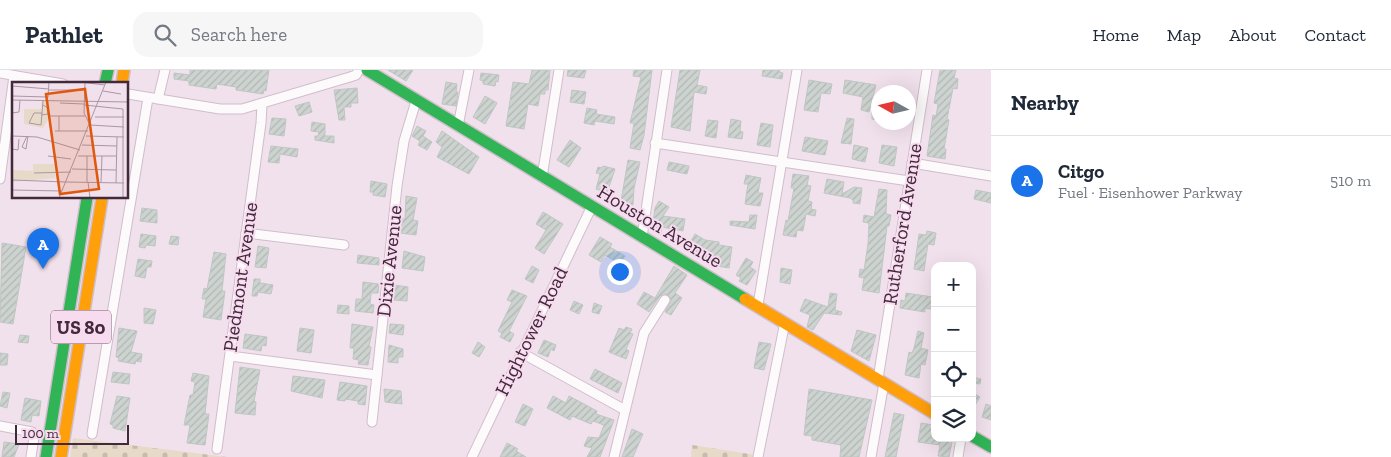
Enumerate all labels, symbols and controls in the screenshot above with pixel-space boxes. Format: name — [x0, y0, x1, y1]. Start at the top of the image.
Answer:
search box — [133, 12, 483, 57]
text: Pathlet — [25, 20, 103, 49]
icon: search — [151, 21, 179, 49]
text: Search here — [191, 23, 287, 46]
text: Home — [1092, 24, 1139, 46]
text: Map — [1167, 24, 1201, 46]
text: About — [1229, 24, 1276, 46]
text: Contact — [1304, 24, 1366, 46]
inset map — [12, 82, 129, 199]
north arrow — [871, 85, 916, 130]
text: Nearby — [1011, 90, 1079, 115]
street label: Rutherford Avenue — [877, 142, 927, 306]
text: Citgo — [1058, 160, 1104, 183]
text: A — [1022, 171, 1033, 190]
text: 510 m — [1330, 171, 1371, 190]
street label: Houston Avenue — [593, 179, 727, 273]
text: Fuel · Eisenhower Parkway — [1058, 183, 1242, 202]
street label: Piedmont Avenue — [218, 200, 262, 354]
street label: Dixie Avenue — [371, 204, 407, 318]
pin: A — [27, 228, 59, 269]
your location — [607, 259, 633, 285]
map controls — [931, 262, 976, 442]
button: + — [931, 262, 976, 307]
street label: Hightower Road — [489, 263, 573, 399]
button: − — [931, 307, 976, 352]
road number: US 80 — [51, 310, 111, 344]
button: locate — [931, 352, 976, 397]
button: layers — [931, 397, 976, 442]
scale bar — [15, 422, 129, 445]
text: 100 m — [22, 425, 59, 442]

